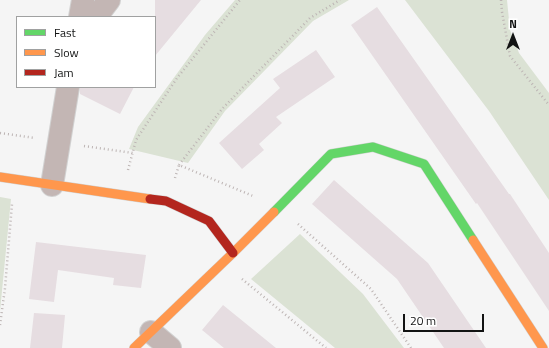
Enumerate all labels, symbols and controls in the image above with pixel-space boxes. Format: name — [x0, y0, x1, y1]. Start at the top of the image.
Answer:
legend — [16, 16, 156, 88]
north arrow — [493, 16, 533, 56]
text: N — [509, 16, 517, 32]
text: Fast — [54, 23, 76, 42]
text: Slow — [54, 43, 79, 62]
text: Jam — [54, 63, 74, 82]
scale bar — [405, 306, 486, 332]
text: 20 m — [410, 311, 436, 330]

